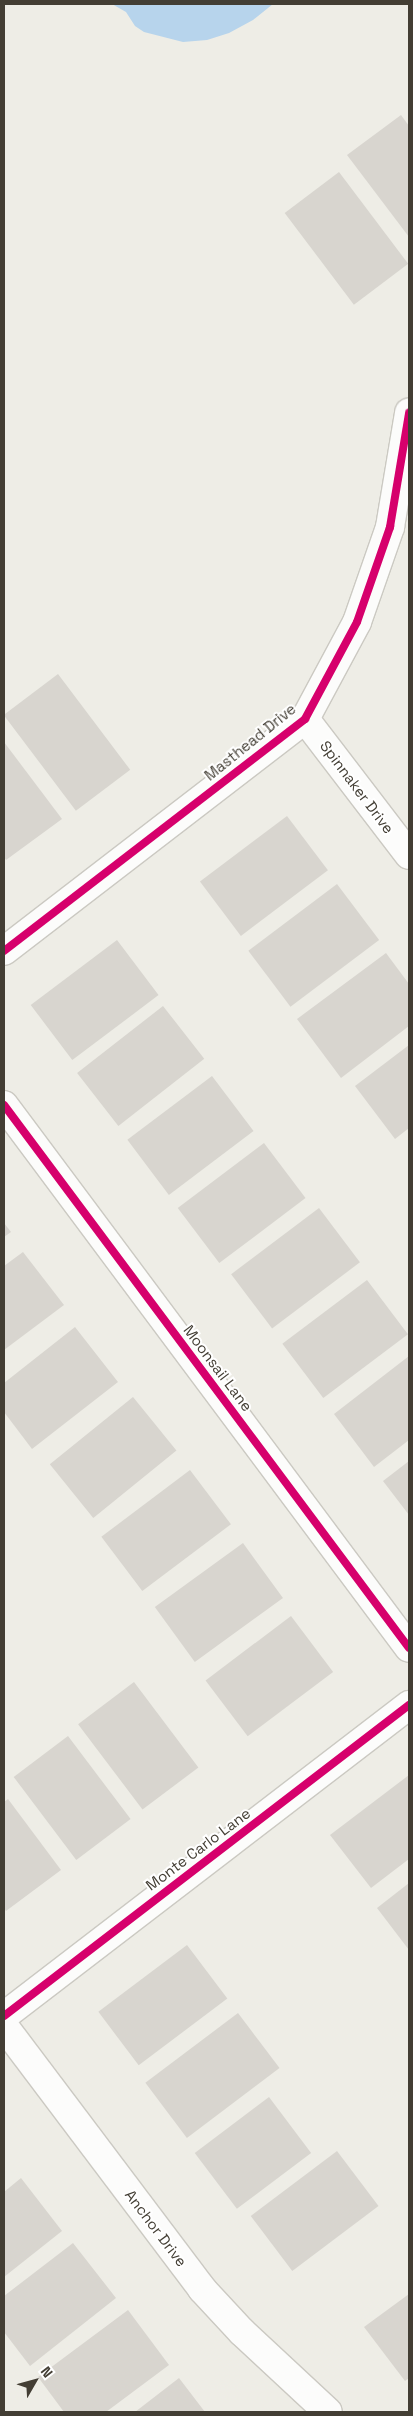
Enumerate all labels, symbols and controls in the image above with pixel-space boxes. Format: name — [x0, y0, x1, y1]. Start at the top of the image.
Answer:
street label: Masthead Drive — [201, 700, 299, 784]
street label: Spinnaker Drive — [316, 737, 398, 837]
street label: Moonsail Lane — [180, 1321, 256, 1415]
street label: Monte Carlo Lane — [142, 1804, 254, 1894]
street label: Anchor Drive — [121, 2186, 191, 2270]
north arrow — [10, 2356, 60, 2406]
text: N — [37, 2363, 57, 2381]

